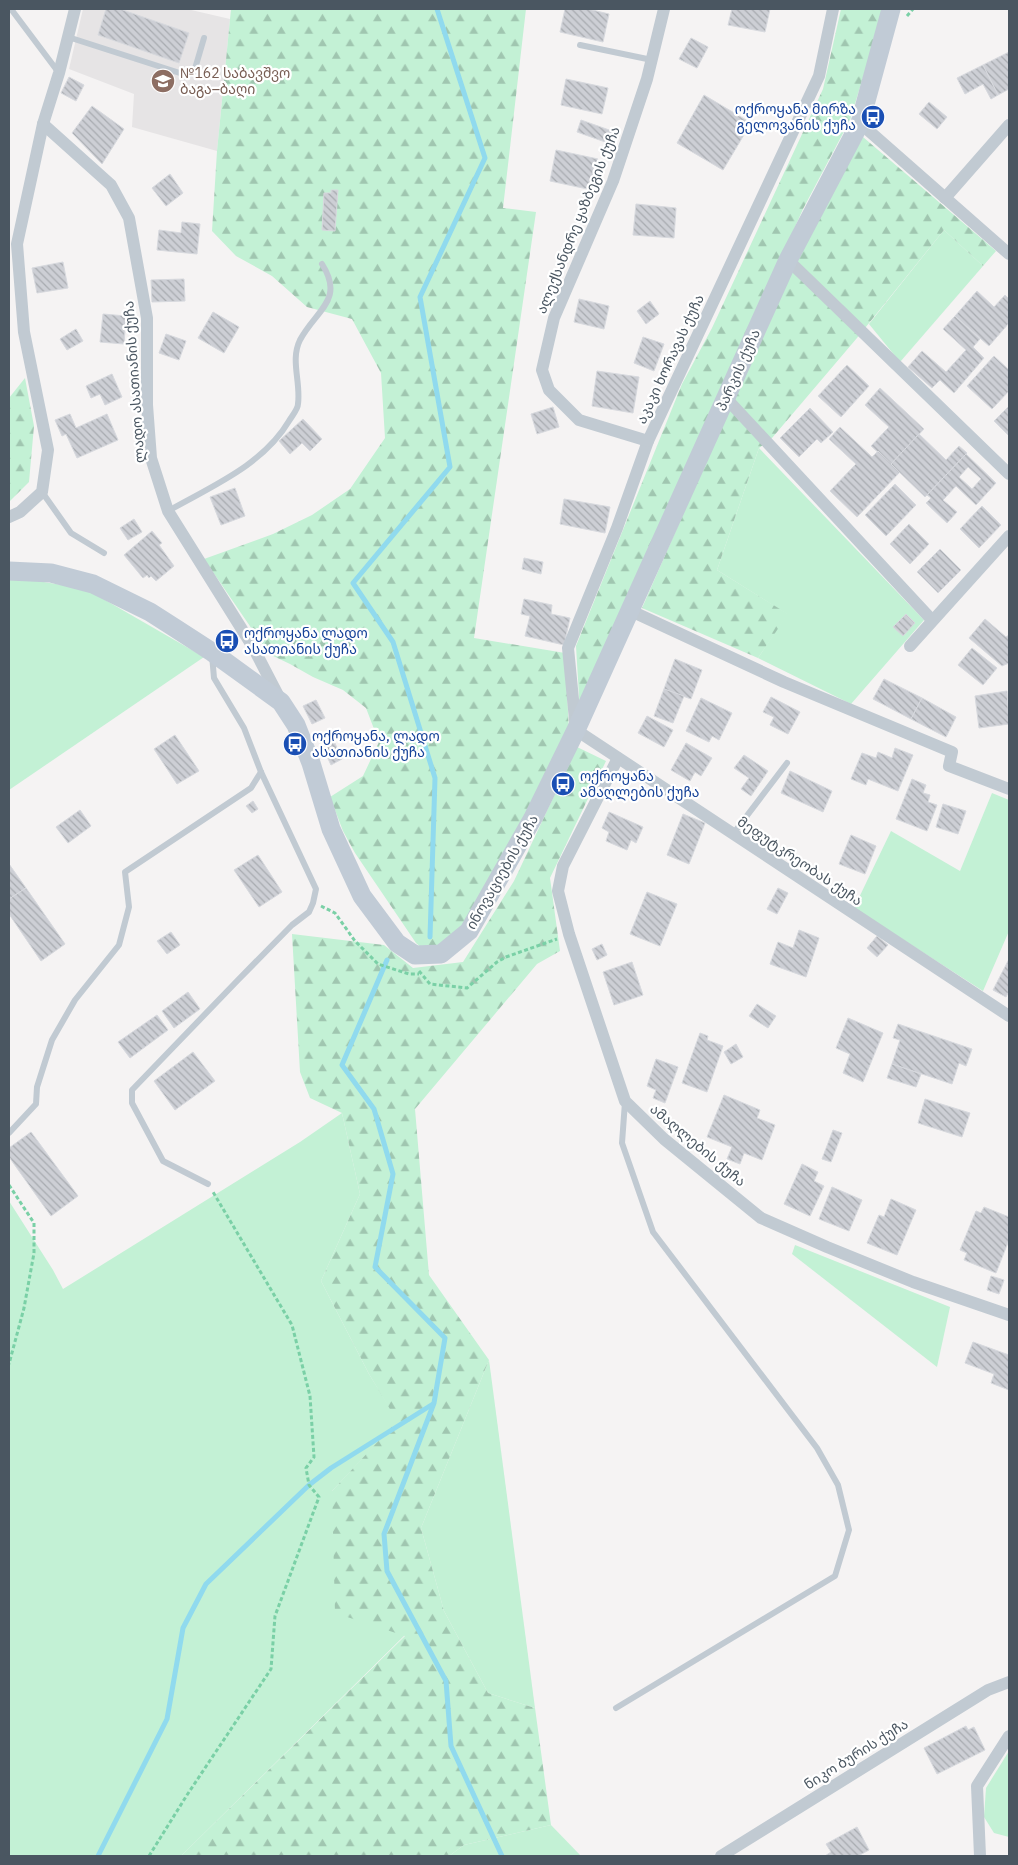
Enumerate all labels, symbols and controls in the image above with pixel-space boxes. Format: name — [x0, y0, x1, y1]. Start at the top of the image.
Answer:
place label: №162 საბავშვო ბაგა–ბაღი — [180, 64, 290, 98]
school or university icon: №162 საბავშვო ბაგა–ბაღი — [150, 68, 176, 94]
place label: ოქროყანა მირზა გელოვანის ქუჩა — [735, 100, 856, 134]
bus stop icon: ოქროყანა მირზა გელოვანის ქუჩა — [860, 104, 886, 130]
street label: ალექსანდრე ყაზბეგის ქუჩა — [532, 124, 624, 316]
street label: აკაკი ხორავას ქუჩა — [632, 291, 708, 427]
street label: ლადო ასათიანის ქუჩა — [119, 300, 149, 464]
street label: პარკის ქუჩა — [712, 326, 764, 414]
place label: ოქროყანა ლადო ასათიანის ქუჩა — [244, 624, 368, 658]
bus stop icon: ოქროყანა ლადო ასათიანის ქუჩა — [214, 628, 240, 654]
place label: ოქროყანა, ლადო ასათიანის ქუჩა — [312, 727, 440, 761]
bus stop icon: ოქროყანა, ლადო ასათიანის ქუჩა — [282, 731, 308, 757]
place label: ოქროყანა ამაღლების ქუჩა — [580, 767, 699, 801]
bus stop icon: ოქროყანა ამაღლების ქუჩა — [550, 771, 576, 797]
street label: ინოვაციების ქუჩა — [462, 811, 542, 933]
street label: მეფუტკრეობას ქუჩა — [734, 812, 866, 910]
street label: ამაღლების ქუჩა — [646, 1100, 750, 1190]
street label: ნიკო ბურის ქუჩა — [801, 1715, 911, 1793]

